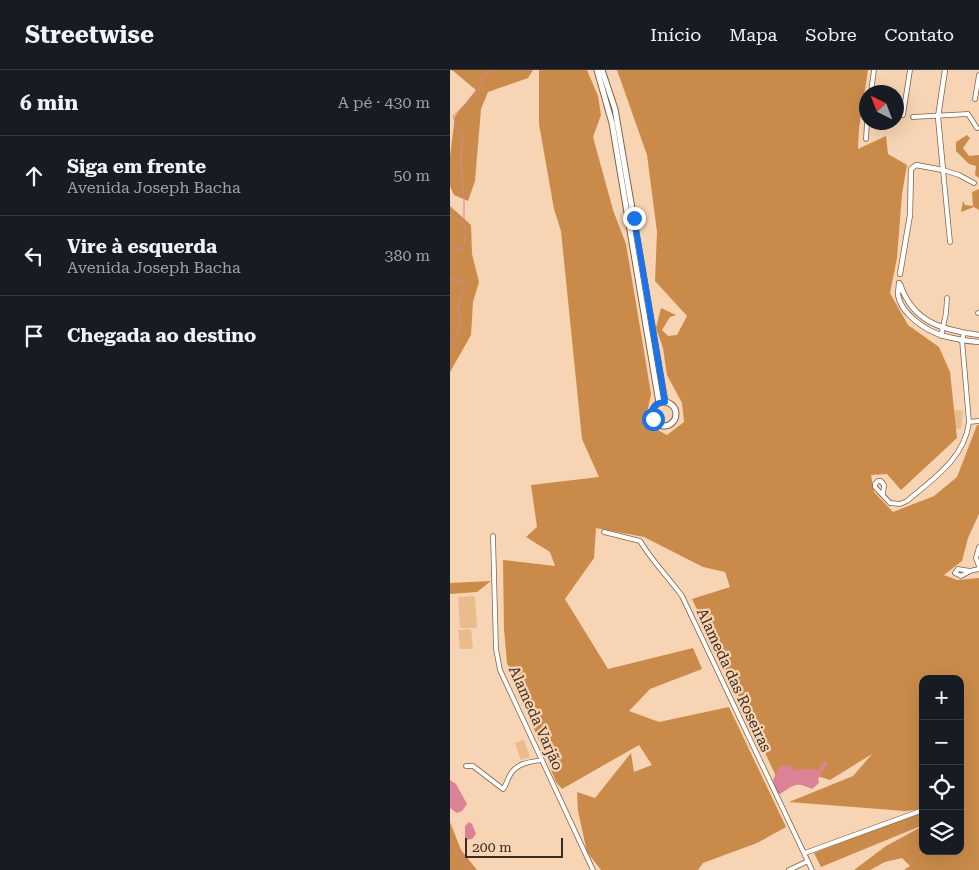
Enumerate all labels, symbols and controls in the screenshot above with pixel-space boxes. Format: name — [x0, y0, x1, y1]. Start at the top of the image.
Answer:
text: Streetwise — [25, 21, 154, 49]
text: Início — [650, 24, 701, 45]
text: Mapa — [729, 24, 777, 45]
text: Sobre — [805, 24, 857, 45]
text: Contato — [885, 24, 954, 45]
north arrow — [859, 85, 904, 130]
text: 6 min — [20, 91, 78, 115]
text: A pé · 430 m — [338, 93, 430, 112]
text: Siga em frente — [67, 155, 206, 178]
icon: ahead — [20, 162, 48, 190]
text: 50 m — [393, 166, 430, 185]
text: Avenida Joseph Bacha — [67, 178, 241, 197]
route end — [623, 207, 646, 230]
text: Vire à esquerda — [67, 235, 217, 258]
icon: left — [20, 242, 48, 270]
text: 380 m — [384, 246, 430, 265]
text: Avenida Joseph Bacha — [67, 258, 241, 277]
icon: arrive — [20, 322, 48, 350]
text: Chegada ao destino — [67, 324, 256, 347]
route start — [642, 408, 665, 431]
street label: Alameda das Roseiras — [693, 605, 775, 755]
street label: Alameda Varjão — [505, 663, 567, 773]
map controls — [919, 675, 964, 855]
button: + — [919, 675, 964, 720]
button: − — [919, 720, 964, 765]
button: locate — [919, 765, 964, 810]
button: layers — [919, 810, 964, 855]
scale bar — [465, 835, 562, 858]
text: 200 m — [472, 839, 512, 855]

